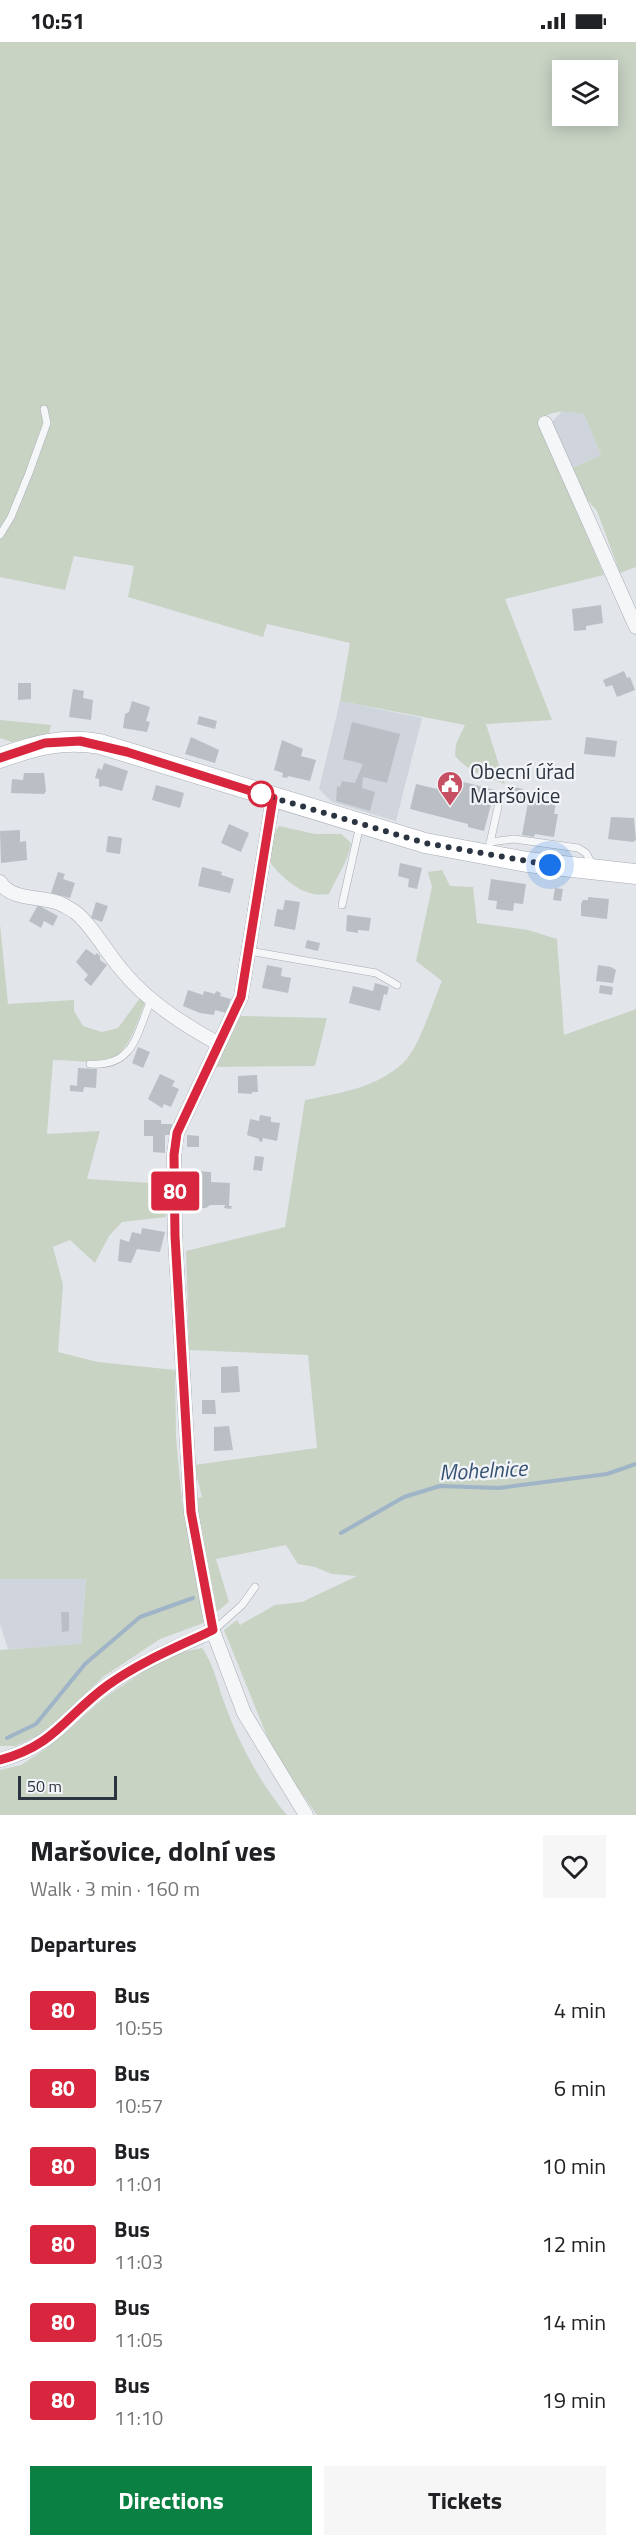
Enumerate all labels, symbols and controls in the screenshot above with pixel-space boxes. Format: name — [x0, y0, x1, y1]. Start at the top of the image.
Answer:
text: 10:51 — [30, 4, 85, 38]
map controls — [552, 60, 618, 126]
button: layers — [552, 60, 618, 126]
place label: Obecní úřad Maršovice — [470, 755, 575, 811]
public building icon: Obecní úřad Maršovice — [435, 769, 465, 807]
unlabelled marker — [248, 781, 274, 807]
your location — [535, 850, 565, 880]
line badge: 80 — [148, 1172, 202, 1210]
text: 80 — [163, 1175, 187, 1207]
water label: Mohelnice — [438, 1451, 530, 1489]
scale bar — [18, 1773, 117, 1800]
text: 50 m — [27, 1774, 62, 1798]
text: Maršovice, dolní ves — [30, 1829, 276, 1872]
button: heart — [543, 1835, 606, 1898]
text: Walk · 3 min · 160 m — [30, 1873, 200, 1904]
text: Departures — [30, 1927, 137, 1961]
text: Bus — [114, 1978, 150, 2012]
text: 4 min — [554, 1993, 606, 2027]
text: 80 — [51, 1994, 75, 2026]
text: 10:55 — [114, 2012, 163, 2043]
text: Bus — [114, 2056, 150, 2090]
text: 6 min — [554, 2071, 606, 2105]
text: 80 — [51, 2072, 75, 2104]
text: 10:57 — [114, 2090, 163, 2121]
text: Bus — [114, 2134, 150, 2168]
text: 10 min — [541, 2149, 606, 2183]
text: 80 — [51, 2150, 75, 2182]
text: 11:01 — [114, 2168, 163, 2199]
text: Bus — [114, 2212, 150, 2246]
text: 12 min — [541, 2227, 606, 2261]
text: 80 — [51, 2228, 75, 2260]
text: 11:03 — [114, 2246, 163, 2277]
text: Bus — [114, 2290, 150, 2324]
text: 14 min — [541, 2305, 606, 2339]
text: 80 — [51, 2306, 75, 2338]
text: 11:05 — [114, 2324, 163, 2355]
text: Bus — [114, 2368, 150, 2402]
text: 19 min — [541, 2383, 606, 2417]
text: 80 — [51, 2384, 75, 2416]
text: 11:10 — [114, 2402, 163, 2433]
button: Directions — [30, 2466, 312, 2535]
button: Tickets — [324, 2466, 606, 2535]

